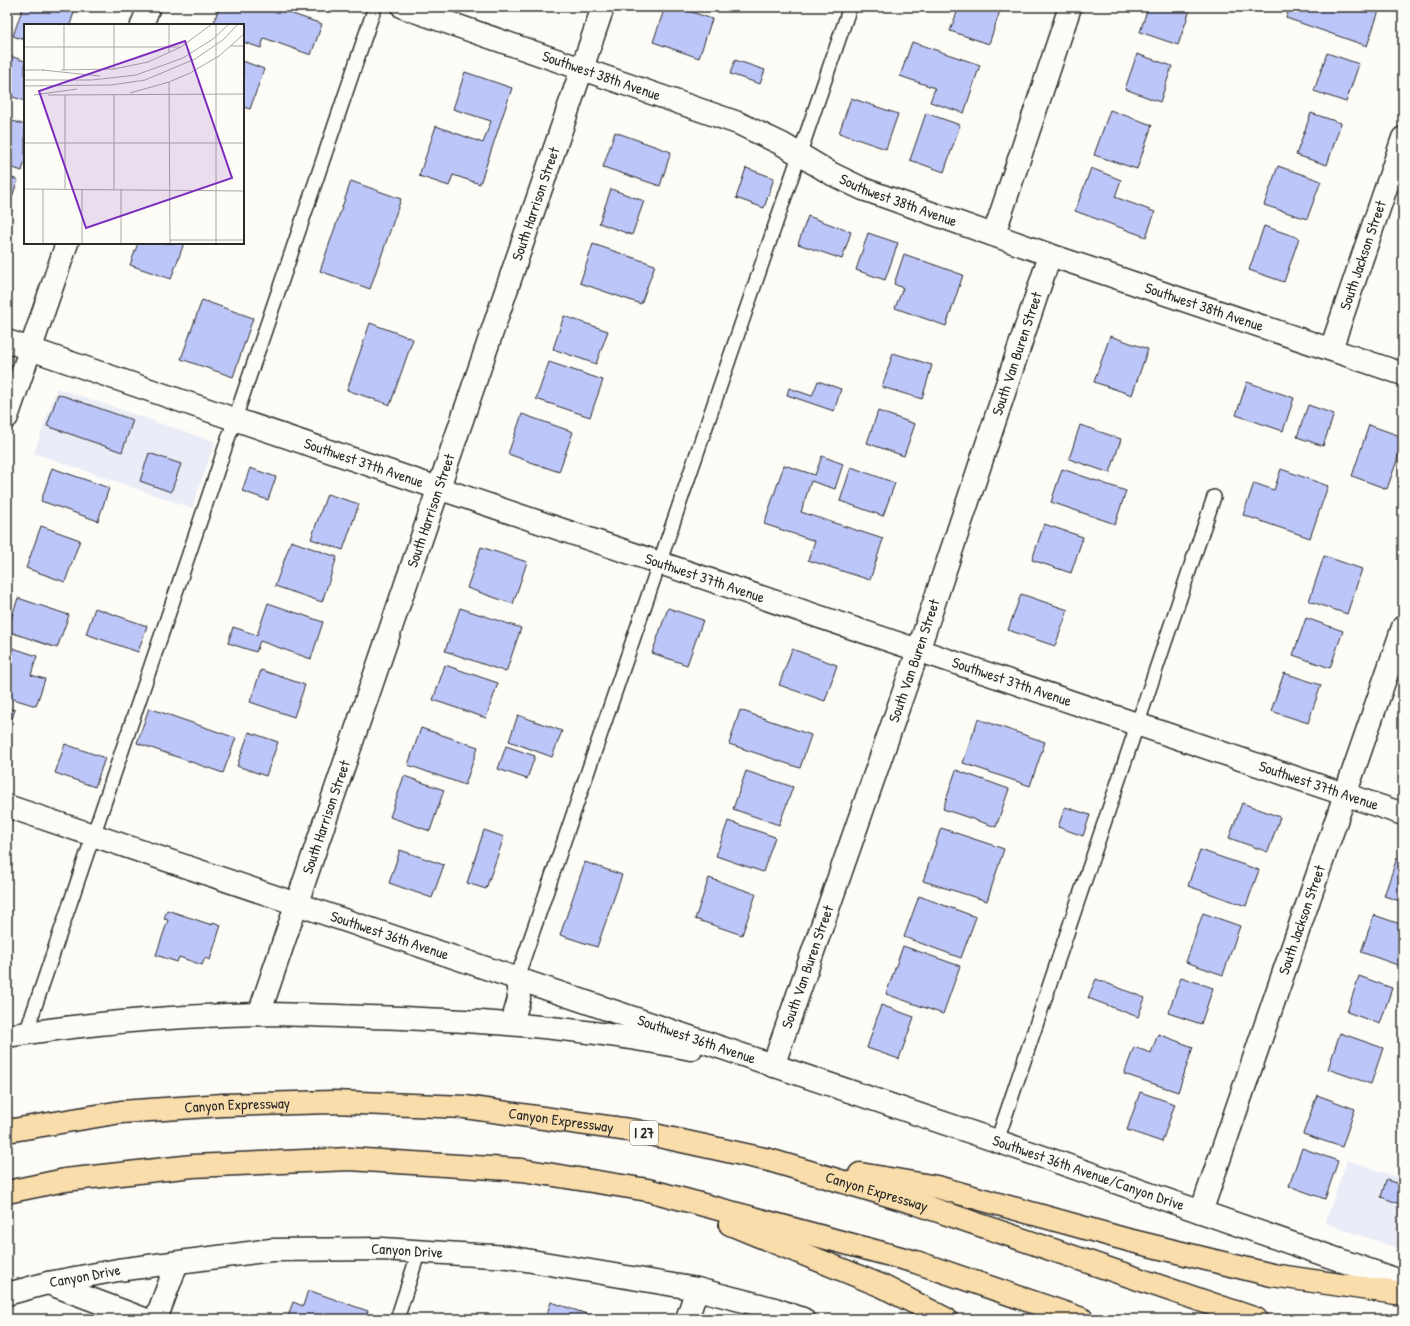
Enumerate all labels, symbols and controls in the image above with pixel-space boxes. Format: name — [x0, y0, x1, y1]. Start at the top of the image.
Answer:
inset map — [24, 24, 244, 244]
street label: Southwest 38th Avenue — [540, 45, 664, 105]
street label: South Harrison Street — [506, 143, 565, 263]
street label: Southwest 38th Avenue — [836, 168, 960, 231]
street label: South Jackson Street — [1334, 197, 1391, 313]
street label: Southwest 38th Avenue — [1142, 277, 1266, 336]
street label: South Van Buren Street — [986, 288, 1047, 418]
street label: Southwest 37th Avenue — [301, 432, 427, 492]
street label: South Harrison Street — [401, 450, 460, 570]
street label: Southwest 37th Avenue — [642, 548, 768, 608]
street label: South Van Buren Street — [883, 596, 945, 725]
street label: Southwest 37th Avenue — [949, 651, 1075, 711]
street label: Southwest 37th Avenue — [1256, 755, 1381, 815]
street label: South Harrison Street — [297, 757, 355, 877]
street label: South Jackson Street — [1273, 861, 1330, 977]
street label: South Van Buren Street — [776, 902, 839, 1031]
street label: Southwest 36th Avenue — [328, 905, 452, 965]
street label: Southwest 36th Avenue — [635, 1009, 759, 1069]
street label: Canyon Expressway — [184, 1092, 290, 1118]
street label: Canyon Expressway — [507, 1102, 615, 1138]
road number: I 27 — [630, 1121, 658, 1145]
street label: Southwest 36th Avenue/Canyon Drive — [990, 1129, 1187, 1215]
street label: Canyon Expressway — [823, 1166, 931, 1217]
street label: Canyon Drive — [371, 1238, 444, 1263]
street label: Canyon Drive — [48, 1259, 122, 1293]

